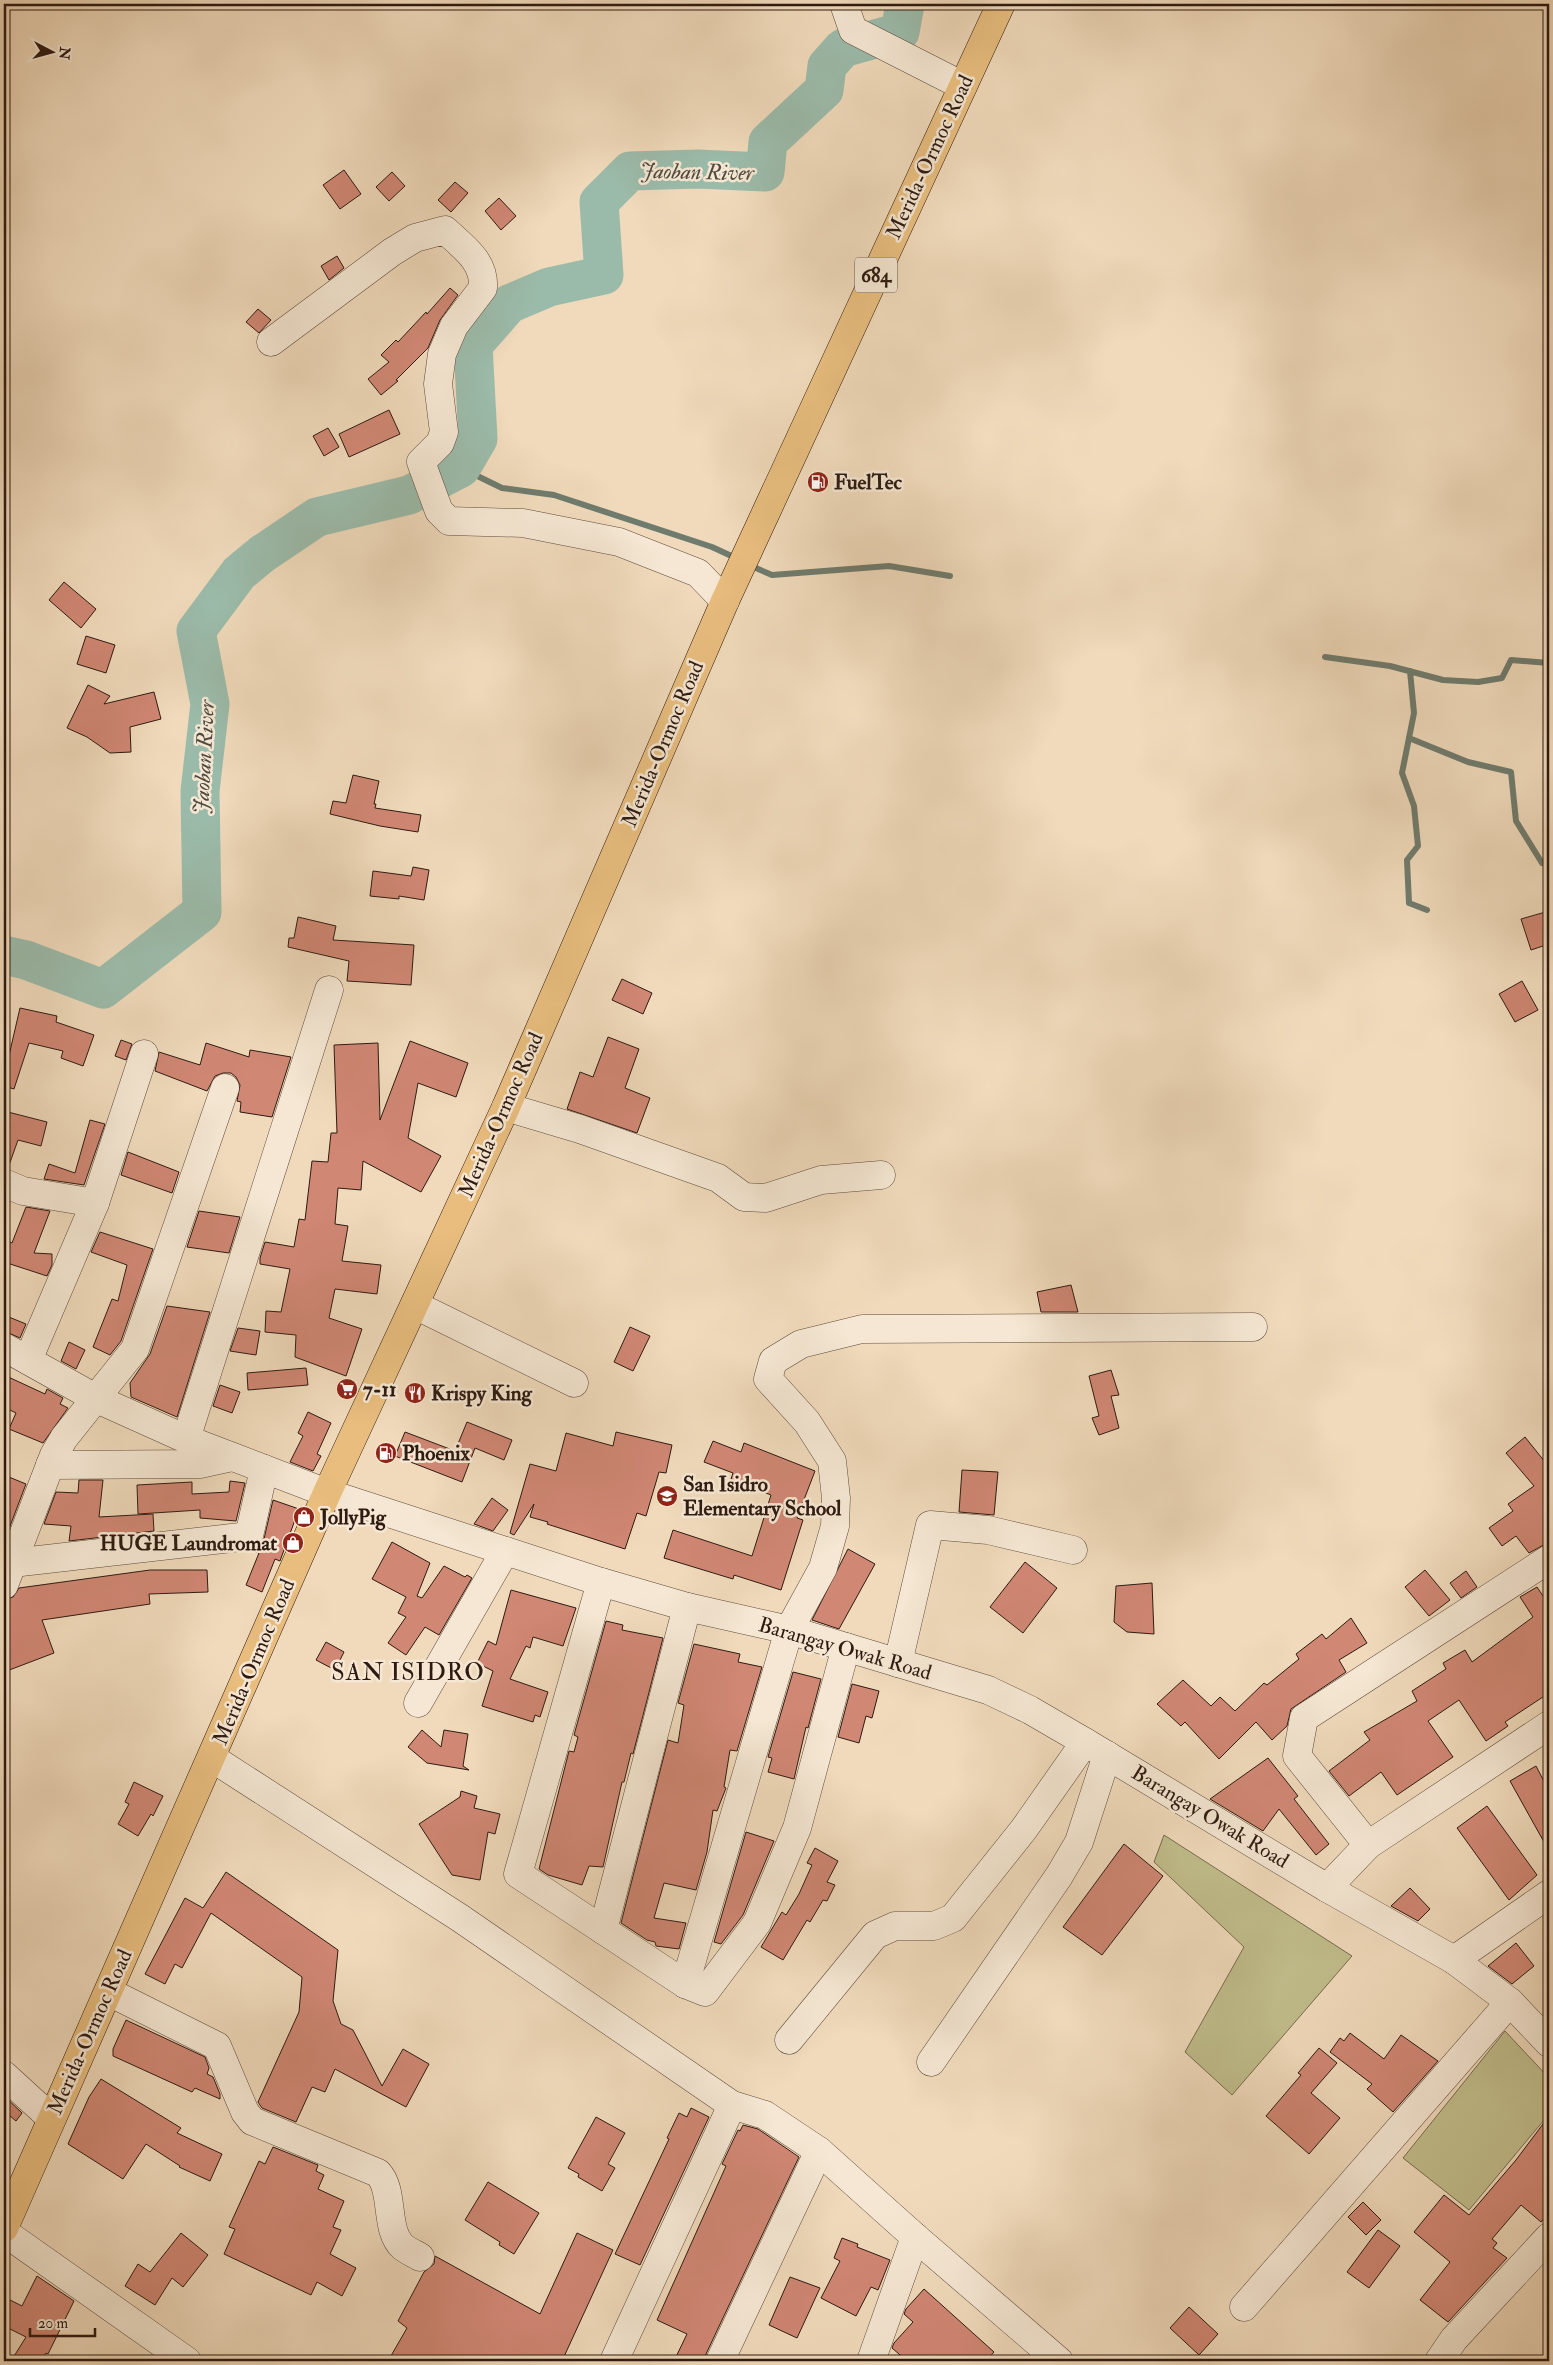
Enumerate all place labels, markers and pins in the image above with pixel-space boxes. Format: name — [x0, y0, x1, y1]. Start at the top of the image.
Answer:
place label: FuelTec — [834, 469, 902, 496]
fuel station icon: FuelTec — [806, 470, 830, 494]
place label: 7-11 — [363, 1376, 397, 1403]
supermarket icon: 7-11 — [335, 1377, 359, 1401]
place label: Krispy King — [431, 1380, 533, 1407]
restaurant icon: Krispy King — [403, 1381, 427, 1405]
place label: Phoenix — [402, 1440, 471, 1467]
fuel station icon: Phoenix — [374, 1441, 398, 1465]
place label: San Isidro Elementary School — [683, 1471, 842, 1522]
school or university icon: San Isidro Elementary School — [655, 1484, 679, 1508]
place label: JollyPig — [319, 1504, 387, 1531]
shop icon: JollyPig — [292, 1505, 316, 1529]
place label: HUGE Laundromat — [100, 1530, 277, 1557]
shop icon: HUGE Laundromat — [281, 1531, 305, 1555]

